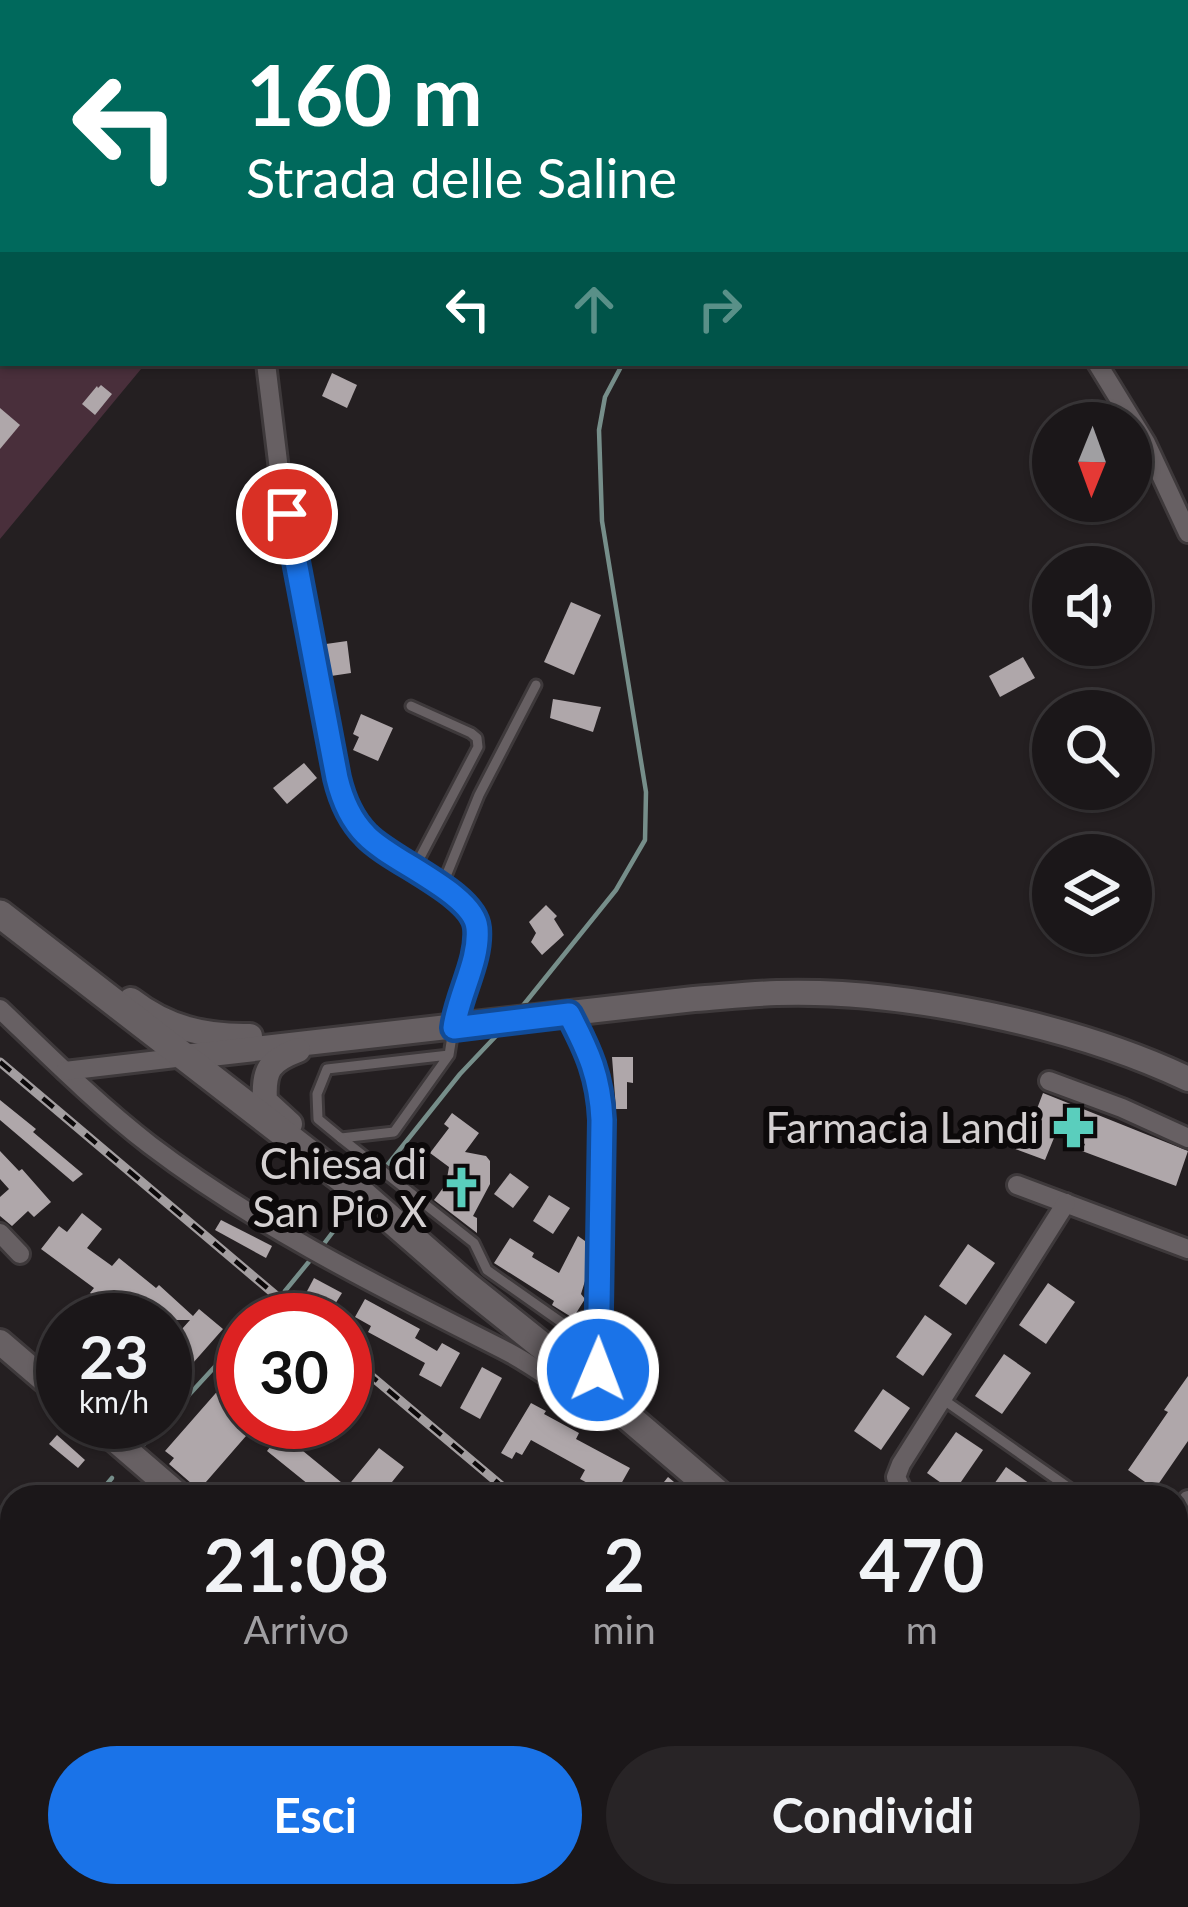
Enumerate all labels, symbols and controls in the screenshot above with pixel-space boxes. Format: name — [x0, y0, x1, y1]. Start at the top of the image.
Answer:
text: 160 m — [246, 43, 483, 144]
icon: left — [48, 48, 204, 204]
text: Strada delle Saline — [246, 145, 677, 210]
icon: left — [435, 276, 501, 342]
icon: ahead — [561, 276, 627, 342]
icon: right — [687, 276, 753, 342]
north arrow — [1032, 402, 1152, 522]
map controls — [1032, 402, 1152, 954]
pin — [236, 463, 338, 565]
icon: arrive — [254, 481, 320, 547]
button: sound — [1032, 546, 1152, 666]
button: search — [1032, 690, 1152, 810]
button: layers — [1032, 834, 1152, 954]
place label: Farmacia Landi — [765, 1102, 1039, 1152]
pharmacy icon: Farmacia Landi — [1050, 1104, 1096, 1150]
place label: Chiesa di San Pio X — [252, 1138, 427, 1236]
church icon: Chiesa di San Pio X — [438, 1164, 484, 1210]
speed limit sign: 30 — [216, 1293, 372, 1449]
position arrow — [535, 1307, 661, 1433]
text: 23 — [79, 1320, 149, 1392]
text: km/h — [79, 1383, 149, 1419]
text: 21:08 — [203, 1521, 389, 1607]
text: 2 — [603, 1521, 645, 1607]
text: 470 — [859, 1521, 984, 1607]
text: Arrivo — [243, 1606, 349, 1652]
text: min — [593, 1606, 656, 1652]
text: m — [906, 1606, 938, 1652]
button: Esci — [48, 1746, 582, 1884]
button: Condividi — [606, 1746, 1140, 1884]

